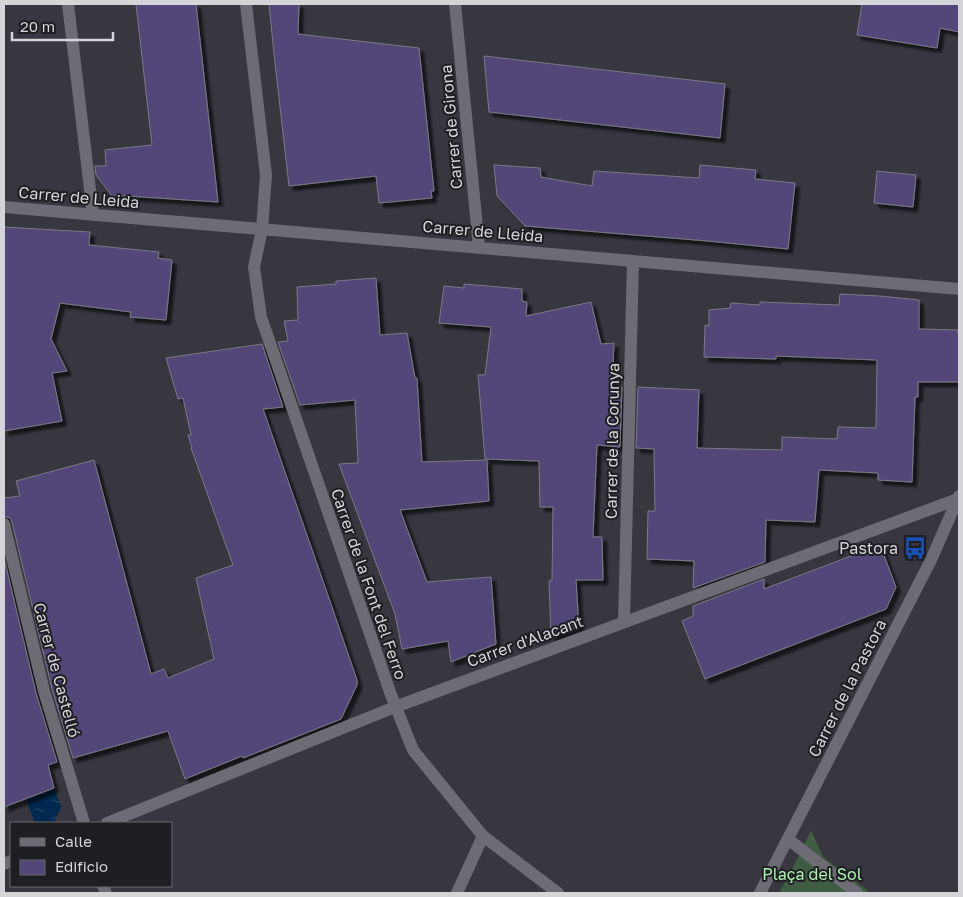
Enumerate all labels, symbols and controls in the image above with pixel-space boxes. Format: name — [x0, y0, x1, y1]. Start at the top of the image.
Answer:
scale bar — [12, 10, 114, 42]
text: 20 m — [20, 17, 55, 35]
street label: Carrer de Girona — [436, 64, 466, 190]
street label: Carrer de Lleida — [18, 182, 140, 212]
street label: Carrer de Lleida — [422, 216, 544, 246]
street label: Carrer de la Corunya — [601, 363, 623, 519]
street label: Carrer de la Font del Ferro — [327, 486, 411, 682]
bus stop icon: Pastora — [902, 535, 928, 561]
place label: Pastora — [839, 538, 898, 558]
street label: Carrer de Castelló — [29, 600, 85, 740]
street label: Carrer d'Alacant — [464, 611, 586, 671]
street label: Carrer de la Pastora — [804, 616, 890, 760]
legend — [10, 822, 172, 887]
text: Calle — [55, 832, 92, 850]
text: Edificio — [55, 857, 108, 875]
park label: Plaça del Sol — [762, 864, 862, 884]

